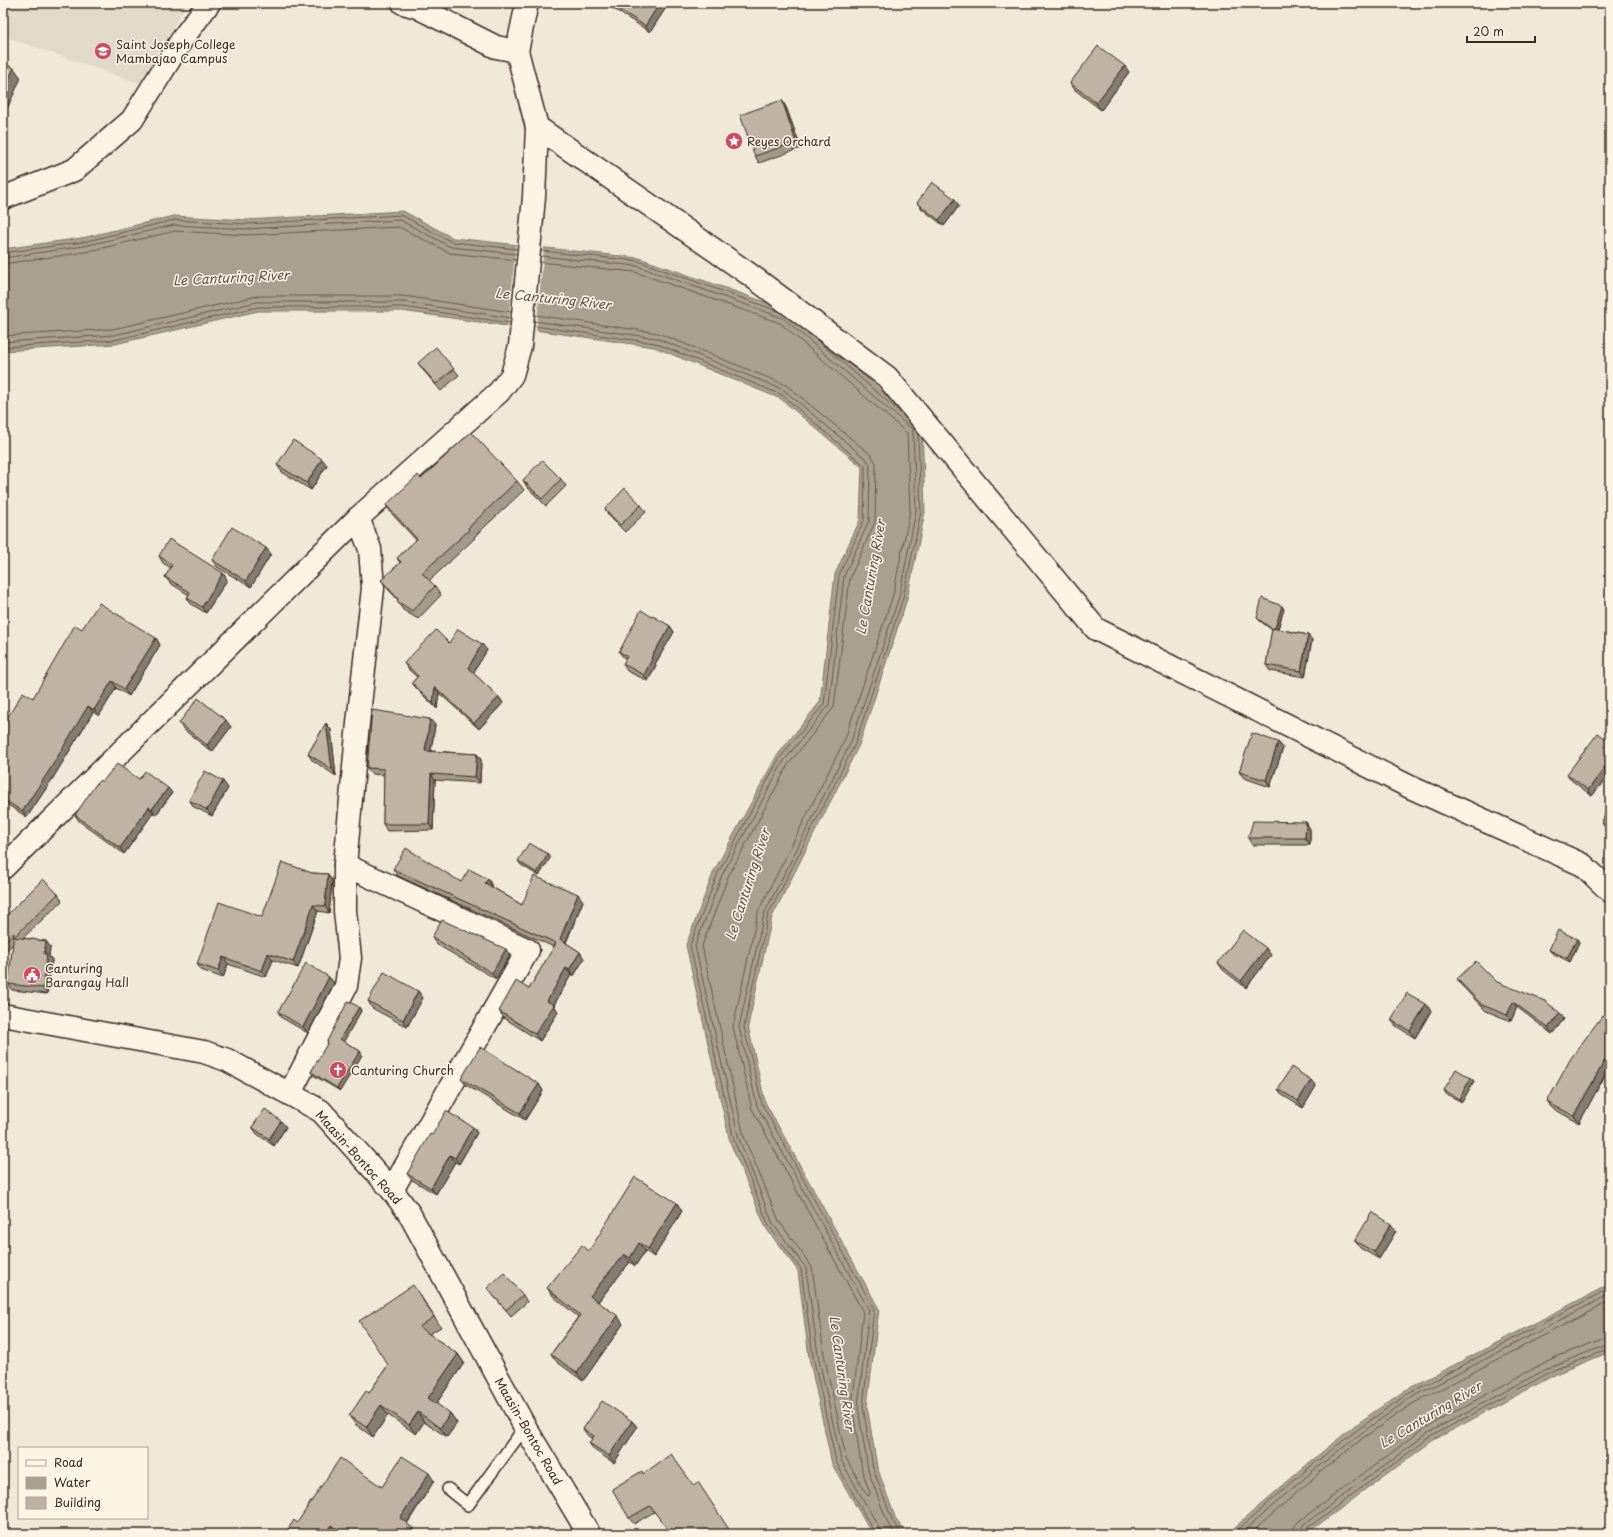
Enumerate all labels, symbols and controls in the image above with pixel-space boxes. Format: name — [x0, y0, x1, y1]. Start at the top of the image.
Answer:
scale bar — [1467, 18, 1535, 44]
text: 20 m — [1473, 22, 1504, 40]
place label: Saint Joseph College Mambajao Campus — [116, 35, 236, 67]
school or university icon: Saint Joseph College Mambajao Campus — [93, 41, 113, 61]
place icon: Reyes Orchard — [724, 131, 744, 151]
place label: Reyes Orchard — [747, 132, 832, 150]
water label: Le Canturing River — [173, 264, 292, 290]
water label: Le Canturing River — [494, 282, 614, 314]
water label: Le Canturing River — [851, 516, 890, 636]
water label: Le Canturing River — [720, 824, 775, 942]
place label: Canturing Barangay Hall — [45, 959, 129, 991]
public building icon: Canturing Barangay Hall — [22, 965, 42, 985]
church icon: Canturing Church — [328, 1060, 348, 1080]
place label: Canturing Church — [351, 1061, 454, 1079]
street label: Maasin-Bontoc Road — [312, 1106, 406, 1208]
water label: Le Canturing River — [826, 1314, 861, 1434]
street label: Maasin-Bontoc Road — [491, 1374, 567, 1488]
water label: Le Canturing River — [1375, 1375, 1486, 1452]
legend — [18, 1447, 148, 1519]
text: Road — [54, 1453, 83, 1471]
text: Water — [54, 1473, 91, 1491]
text: Building — [54, 1493, 101, 1511]

